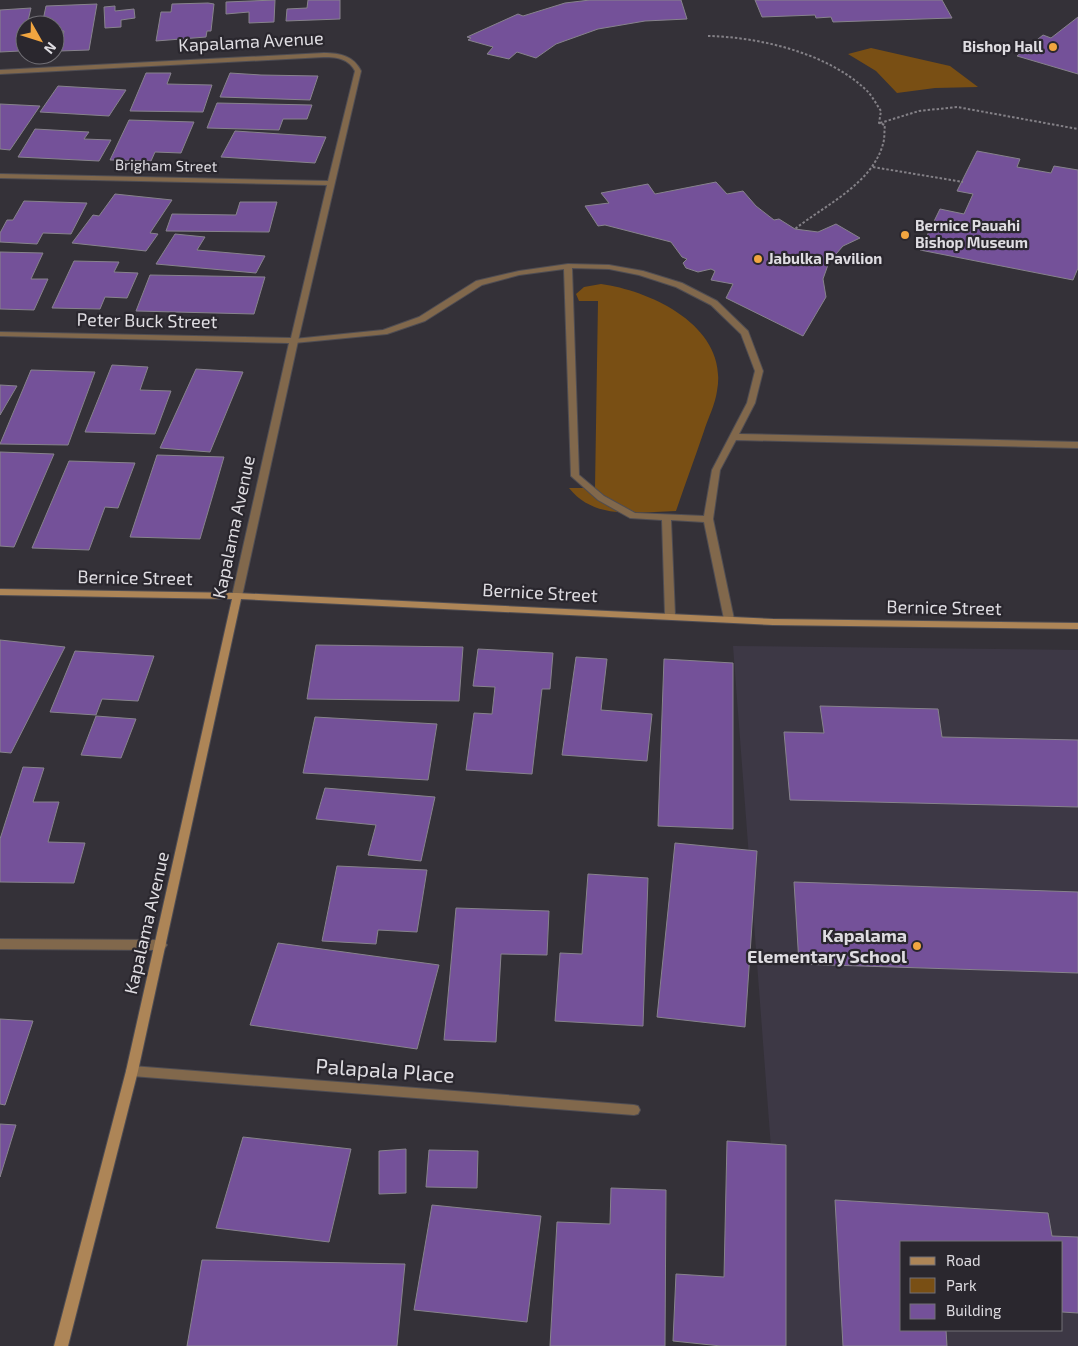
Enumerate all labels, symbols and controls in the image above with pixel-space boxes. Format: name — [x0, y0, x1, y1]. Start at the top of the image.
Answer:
north arrow — [15, 15, 65, 65]
street label: Kapalama Avenue — [178, 26, 324, 56]
place label: Bishop Hall — [962, 37, 1043, 55]
text: N — [41, 39, 60, 58]
marker: Bishop Hall — [1047, 41, 1059, 53]
street label: Brigham Street — [115, 155, 218, 175]
place label: Bernice Pauahi Bishop Museum — [915, 216, 1028, 251]
marker: Bernice Pauahi Bishop Museum — [899, 229, 911, 241]
place label: Jabulka Pavilion — [768, 249, 882, 267]
marker: Jabulka Pavilion — [752, 253, 764, 265]
street label: Peter Buck Street — [76, 308, 218, 332]
street label: Kapalama Avenue — [207, 453, 259, 600]
street label: Bernice Street — [77, 565, 193, 589]
street label: Bernice Street — [482, 578, 598, 606]
street label: Bernice Street — [886, 595, 1002, 619]
street label: Kapalama Avenue — [119, 849, 173, 996]
place label: Kapalama Elementary School — [747, 924, 907, 967]
marker: Kapalama Elementary School — [911, 940, 923, 952]
street label: Palapala Place — [315, 1052, 455, 1087]
legend — [900, 1241, 1063, 1331]
text: Road — [946, 1251, 981, 1269]
text: Park — [946, 1276, 977, 1294]
text: Building — [946, 1301, 1002, 1319]

